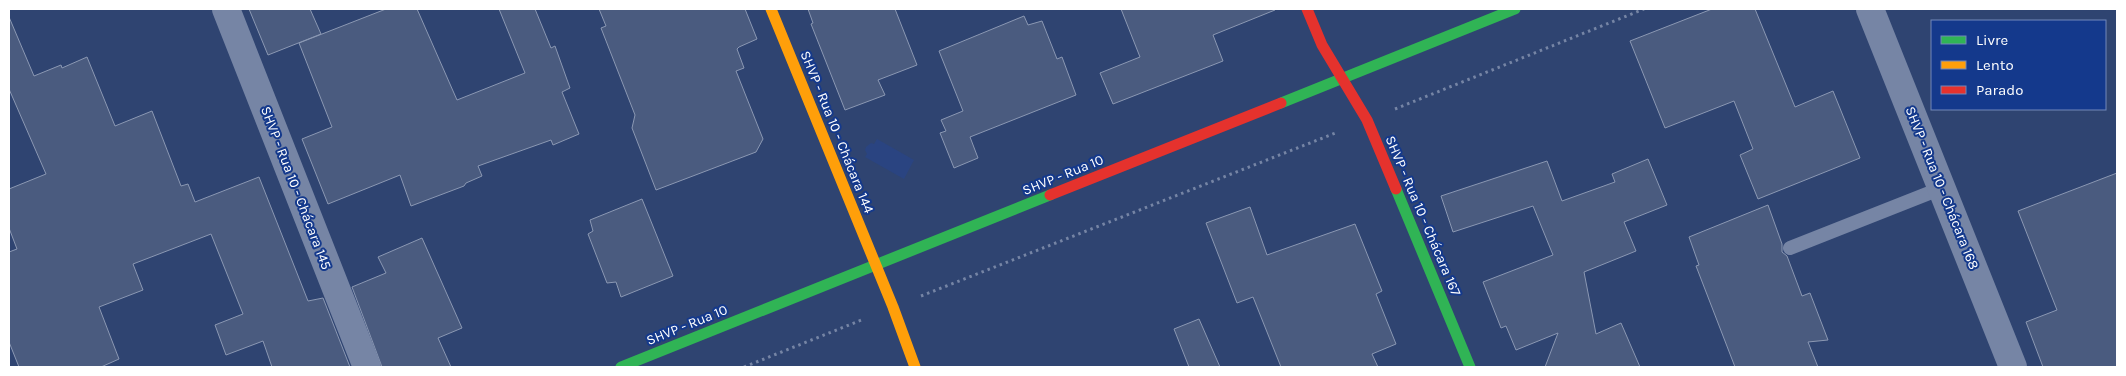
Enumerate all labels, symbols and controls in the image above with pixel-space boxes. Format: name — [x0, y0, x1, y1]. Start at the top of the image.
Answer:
legend — [1931, 20, 2106, 110]
text: Livre — [1976, 31, 2008, 49]
street label: SHVP - Rua 10 - Chácara 144 — [797, 48, 877, 216]
text: Lento — [1976, 56, 2014, 74]
text: Parado — [1976, 81, 2023, 99]
street label: SHVP - Rua 10 - Chácara 145 — [257, 104, 335, 272]
street label: SHVP - Rua 10 - Chácara 168 — [1901, 104, 1983, 272]
street label: SHVP - Rua 10 - Chácara 167 — [1381, 133, 1465, 299]
street label: SHVP - Rua 10 — [1020, 151, 1106, 199]
street label: SHVP - Rua 10 — [644, 301, 730, 349]

